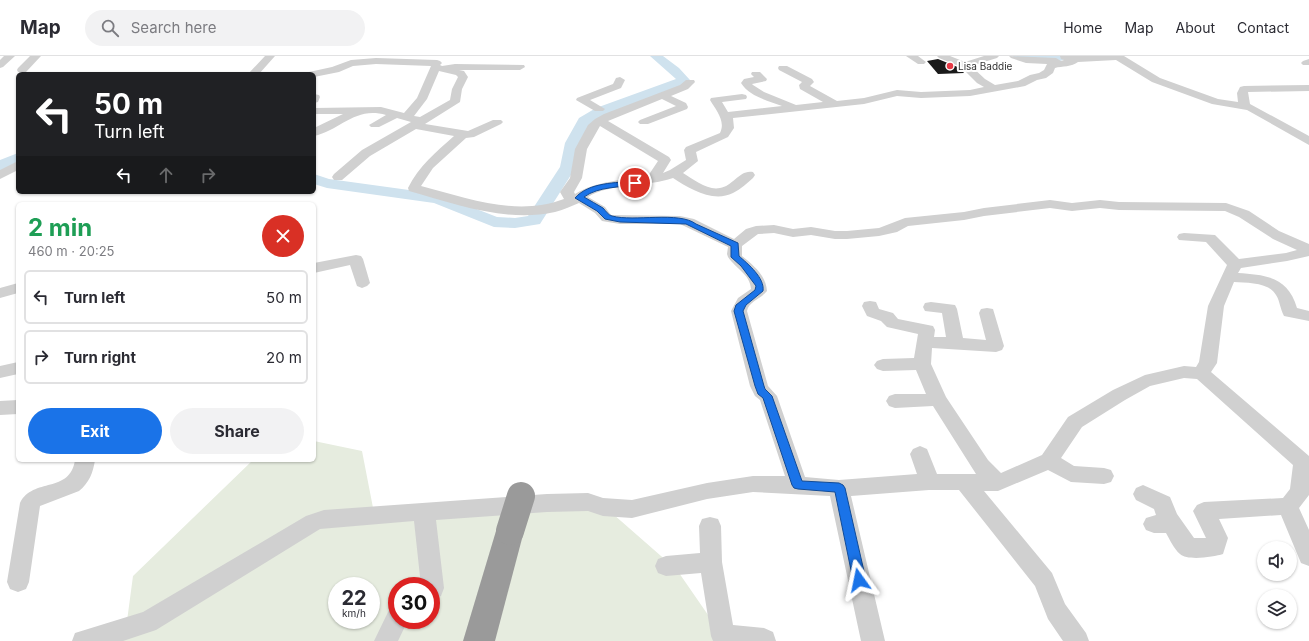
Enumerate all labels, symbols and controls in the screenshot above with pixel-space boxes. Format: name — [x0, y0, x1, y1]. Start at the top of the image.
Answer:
search box — [85, 10, 365, 46]
text: Map — [20, 16, 61, 39]
icon: search — [99, 17, 121, 39]
text: Search here — [131, 18, 216, 37]
text: Home — [1063, 19, 1102, 36]
text: Map — [1124, 19, 1154, 36]
text: About — [1176, 19, 1215, 36]
text: Contact — [1237, 19, 1289, 36]
place label: Lisa Baddie — [958, 60, 1013, 72]
marker: Lisa Baddie — [945, 61, 955, 71]
text: 50 m — [94, 87, 163, 121]
icon: left — [28, 88, 80, 140]
text: Turn left — [94, 121, 164, 142]
icon: left — [113, 164, 135, 186]
icon: ahead — [155, 164, 177, 186]
icon: right — [197, 164, 219, 186]
pin — [618, 166, 652, 200]
icon: arrive — [624, 172, 646, 194]
text: 2 min — [28, 213, 92, 242]
button: close — [262, 215, 304, 257]
text: 460 m · 20:25 — [28, 243, 114, 259]
icon: left — [30, 286, 52, 308]
text: Turn left — [64, 288, 125, 307]
text: 50 m — [266, 288, 302, 307]
icon: right — [30, 346, 52, 368]
text: Turn right — [64, 348, 136, 367]
text: 20 m — [266, 348, 302, 367]
button: Exit — [28, 408, 162, 454]
button: Share — [170, 408, 304, 454]
map controls — [1257, 541, 1297, 629]
button: sound — [1257, 541, 1297, 581]
position arrow — [838, 559, 880, 601]
speed limit sign: 30 — [388, 577, 440, 629]
text: 22 — [341, 586, 367, 610]
button: layers — [1257, 589, 1297, 629]
text: km/h — [342, 607, 366, 619]

